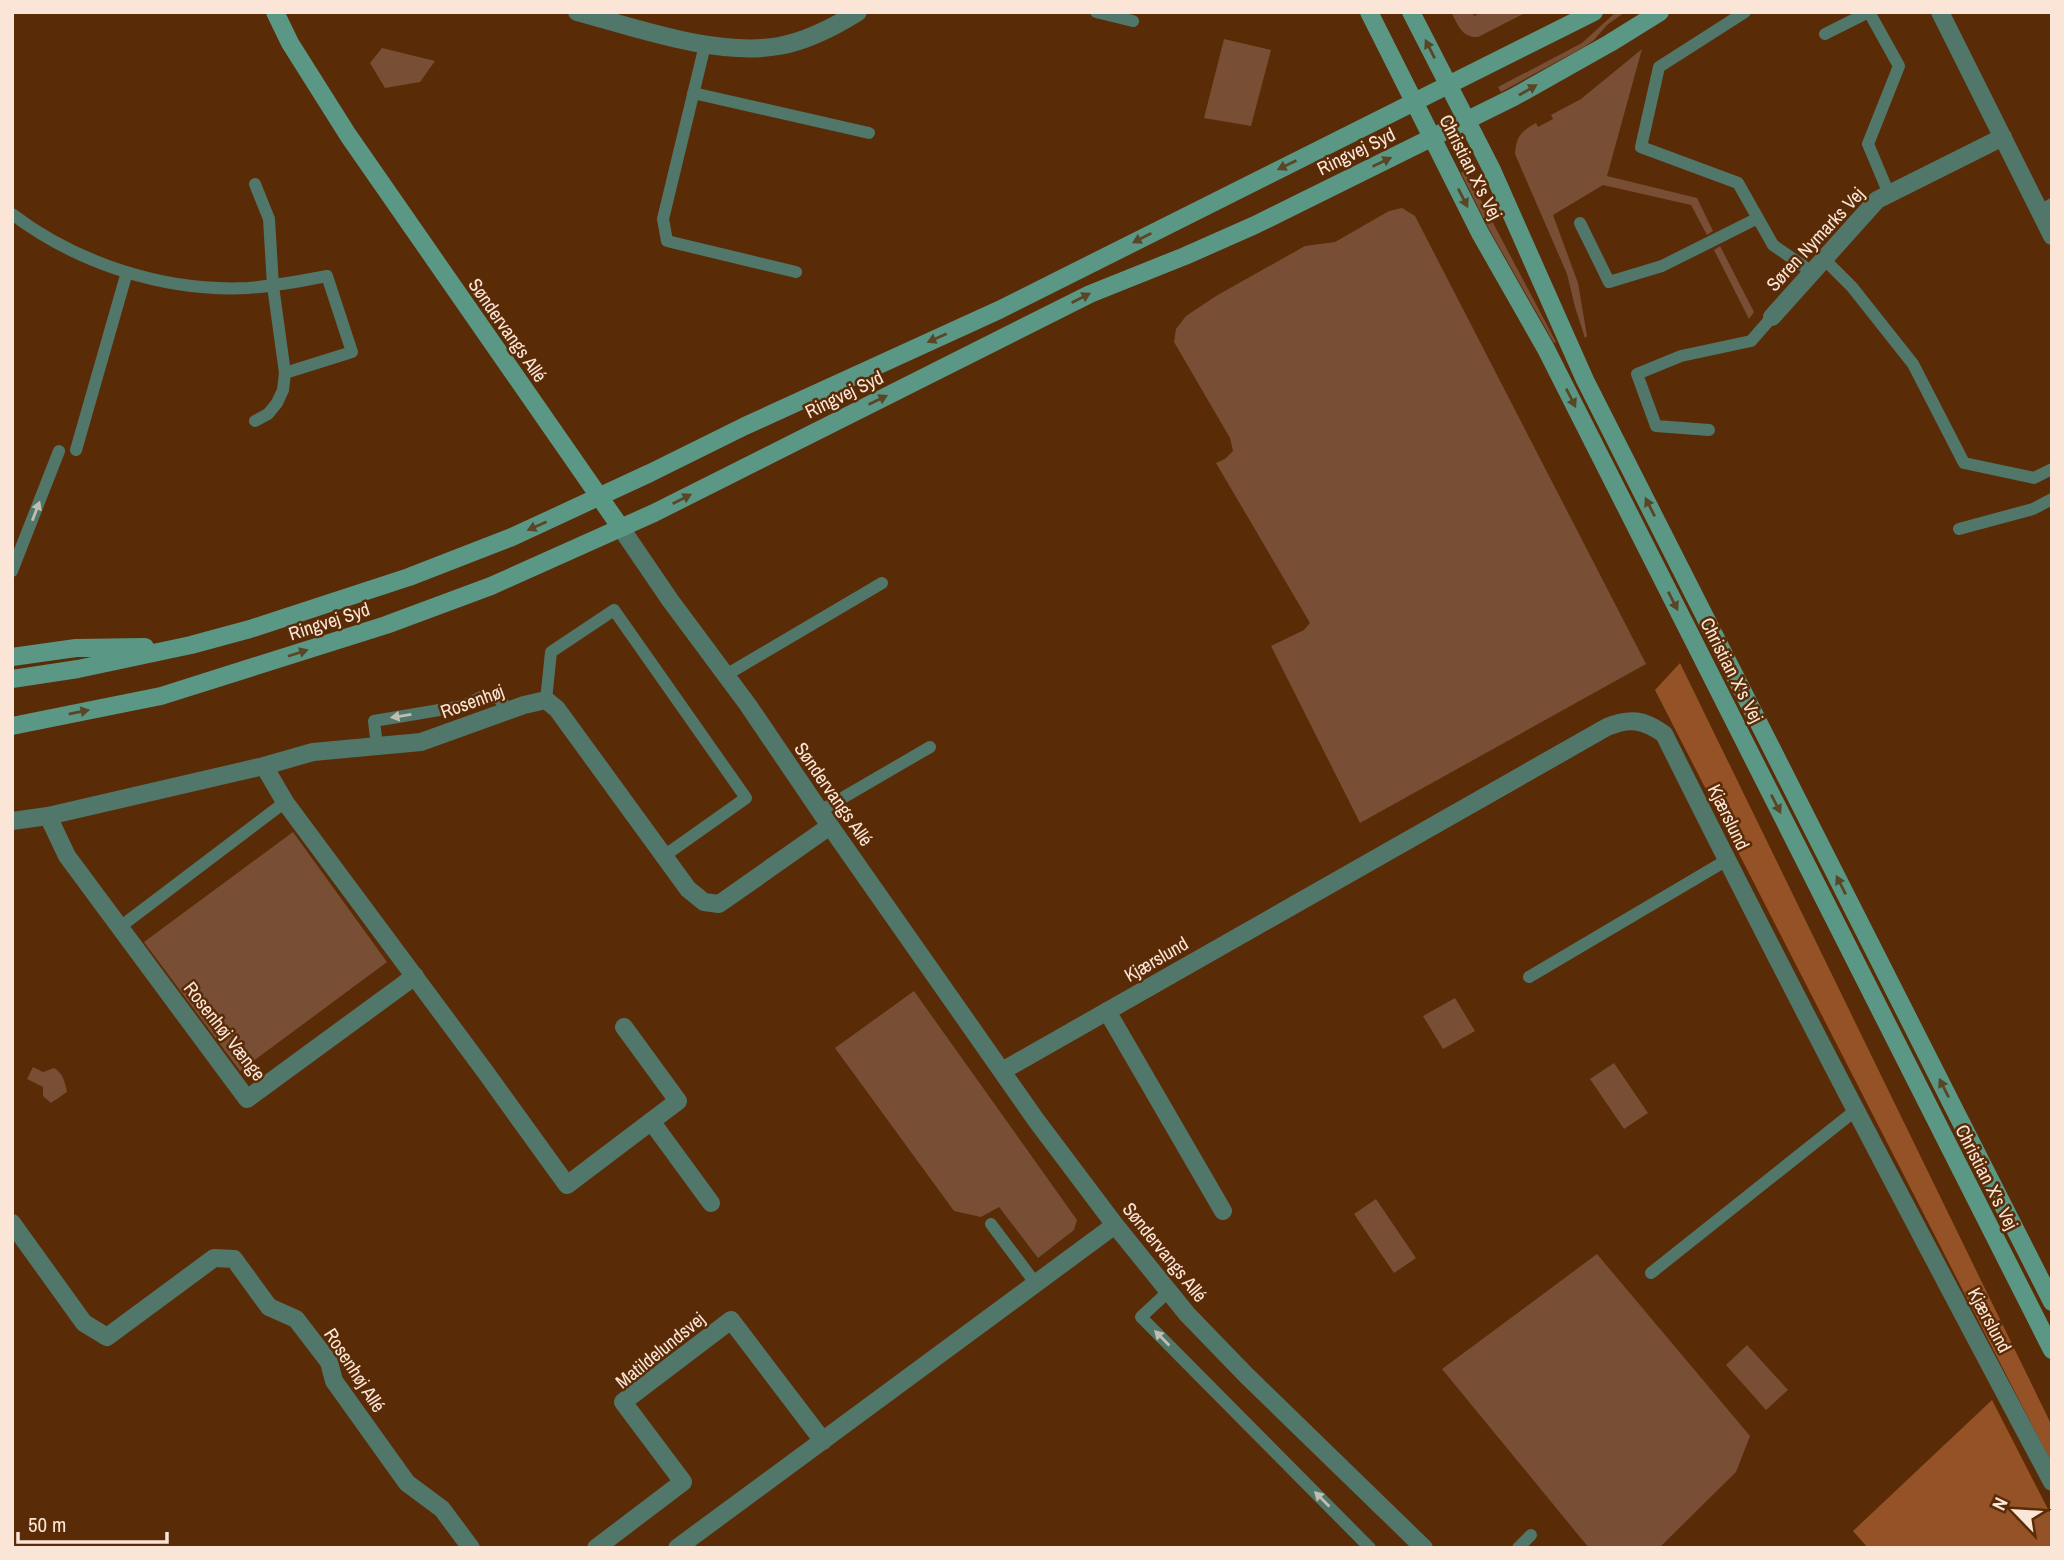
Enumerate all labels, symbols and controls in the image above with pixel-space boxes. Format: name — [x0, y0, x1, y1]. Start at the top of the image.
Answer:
one-way arrow — [1425, 39, 1436, 59]
one-way arrow — [1518, 84, 1537, 96]
street label: Christian X's Vej — [1433, 110, 1509, 224]
street label: Ringvej Syd — [1313, 121, 1399, 181]
one-way arrow — [1372, 156, 1392, 167]
one-way arrow — [1277, 160, 1297, 171]
street label: Søren Nymarks Vej — [1760, 181, 1870, 297]
one-way arrow — [1457, 188, 1468, 208]
one-way arrow — [1131, 232, 1151, 244]
street label: Søndervangs Allé — [463, 273, 553, 387]
one-way arrow — [1071, 293, 1091, 304]
one-way arrow — [927, 332, 947, 344]
street label: Ringvej Syd — [801, 364, 887, 424]
one-way arrow — [1565, 388, 1576, 408]
one-way arrow — [868, 395, 888, 407]
one-way arrow — [672, 493, 692, 504]
one-way arrow — [1644, 497, 1655, 517]
one-way arrow — [30, 501, 41, 522]
one-way arrow — [527, 520, 547, 532]
one-way arrow — [1668, 591, 1679, 611]
street label: Ringvej Syd — [285, 596, 373, 646]
street label: Christian X's Vej — [1694, 613, 1770, 727]
one-way arrow — [288, 647, 309, 658]
street label: Rosenhøj — [437, 678, 507, 724]
one-way arrow — [68, 707, 90, 718]
one-way arrow — [390, 711, 412, 722]
street label: Søndervangs Allé — [789, 737, 879, 851]
street label: Kjærslund — [1702, 780, 1756, 854]
one-way arrow — [1770, 795, 1782, 814]
one-way arrow — [1835, 875, 1846, 895]
street label: Kjærslund — [1119, 930, 1193, 988]
street label: Rosenhøj Vænge — [178, 976, 272, 1086]
one-way arrow — [1938, 1078, 1949, 1098]
street label: Christian X's Vej — [1949, 1120, 2025, 1234]
street label: Søndervangs Allé — [1117, 1197, 1213, 1307]
street label: Kjærslund — [1962, 1283, 2018, 1357]
street label: Matildelundsvej — [610, 1306, 710, 1394]
street label: Rosenhøj Allé — [318, 1323, 392, 1417]
one-way arrow — [1154, 1330, 1171, 1346]
north arrow — [1980, 1476, 2050, 1546]
one-way arrow — [1314, 1491, 1331, 1508]
text: N — [1985, 1493, 2014, 1514]
scale bar — [18, 1500, 166, 1544]
text: 50 m — [28, 1510, 66, 1539]

